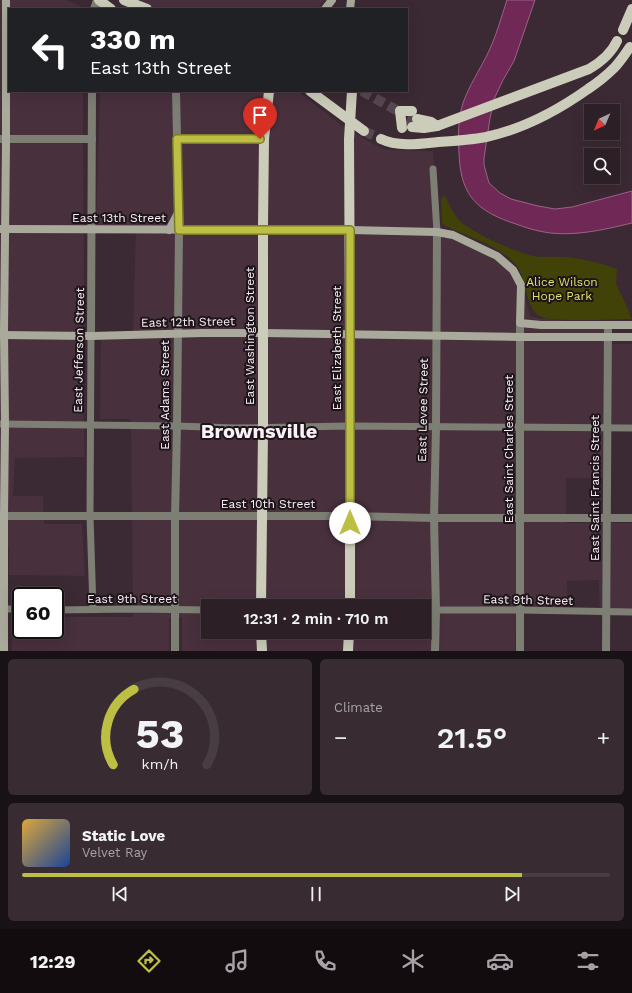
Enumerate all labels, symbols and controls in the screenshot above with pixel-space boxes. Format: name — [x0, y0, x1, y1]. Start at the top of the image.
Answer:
text: 330 m — [90, 23, 176, 56]
icon: left — [24, 24, 76, 76]
text: East 13th Street — [90, 57, 231, 78]
pin — [243, 98, 277, 139]
icon: arrive — [249, 104, 271, 126]
north arrow — [584, 104, 620, 140]
map controls — [584, 104, 620, 184]
button: search — [584, 148, 620, 184]
street label: East 13th Street — [72, 211, 166, 225]
street label: East Washington Street — [243, 267, 257, 405]
park label: Alice Wilson Hope Park — [526, 275, 598, 303]
street label: East Elizabeth Street — [330, 286, 344, 410]
street label: East Jefferson Street — [71, 287, 87, 413]
street label: East 12th Street — [141, 314, 235, 330]
street label: East Adams Street — [158, 340, 172, 450]
street label: East Levee Street — [415, 358, 431, 462]
street label: East Saint Charles Street — [502, 375, 516, 523]
street label: East Saint Francis Street — [588, 415, 602, 561]
district label: Brownsville — [201, 419, 317, 443]
street label: East 10th Street — [221, 497, 315, 511]
position arrow — [329, 502, 371, 544]
speed limit sign: 60 — [12, 587, 64, 639]
street label: East 9th Street — [87, 592, 177, 606]
street label: East 9th Street — [483, 592, 573, 608]
text: 12:31 · 2 min · 710 m — [244, 610, 388, 628]
text: Climate — [334, 700, 383, 715]
text: 53 — [136, 709, 184, 758]
text: 21.5° — [437, 720, 507, 755]
text: − — [334, 725, 347, 750]
text: + — [597, 725, 610, 750]
text: km/h — [142, 756, 178, 772]
text: Static Love — [82, 827, 165, 845]
text: Velvet Ray — [82, 845, 147, 860]
icon: previous — [109, 883, 131, 905]
icon: pause — [305, 883, 327, 905]
icon: next — [501, 883, 523, 905]
icon: directions — [135, 947, 163, 975]
icon: music — [223, 947, 251, 975]
icon: phone — [311, 947, 339, 975]
icon: climate — [399, 947, 427, 975]
icon: car — [486, 947, 514, 975]
icon: filters — [574, 947, 602, 975]
text: 12:29 — [30, 951, 76, 972]

